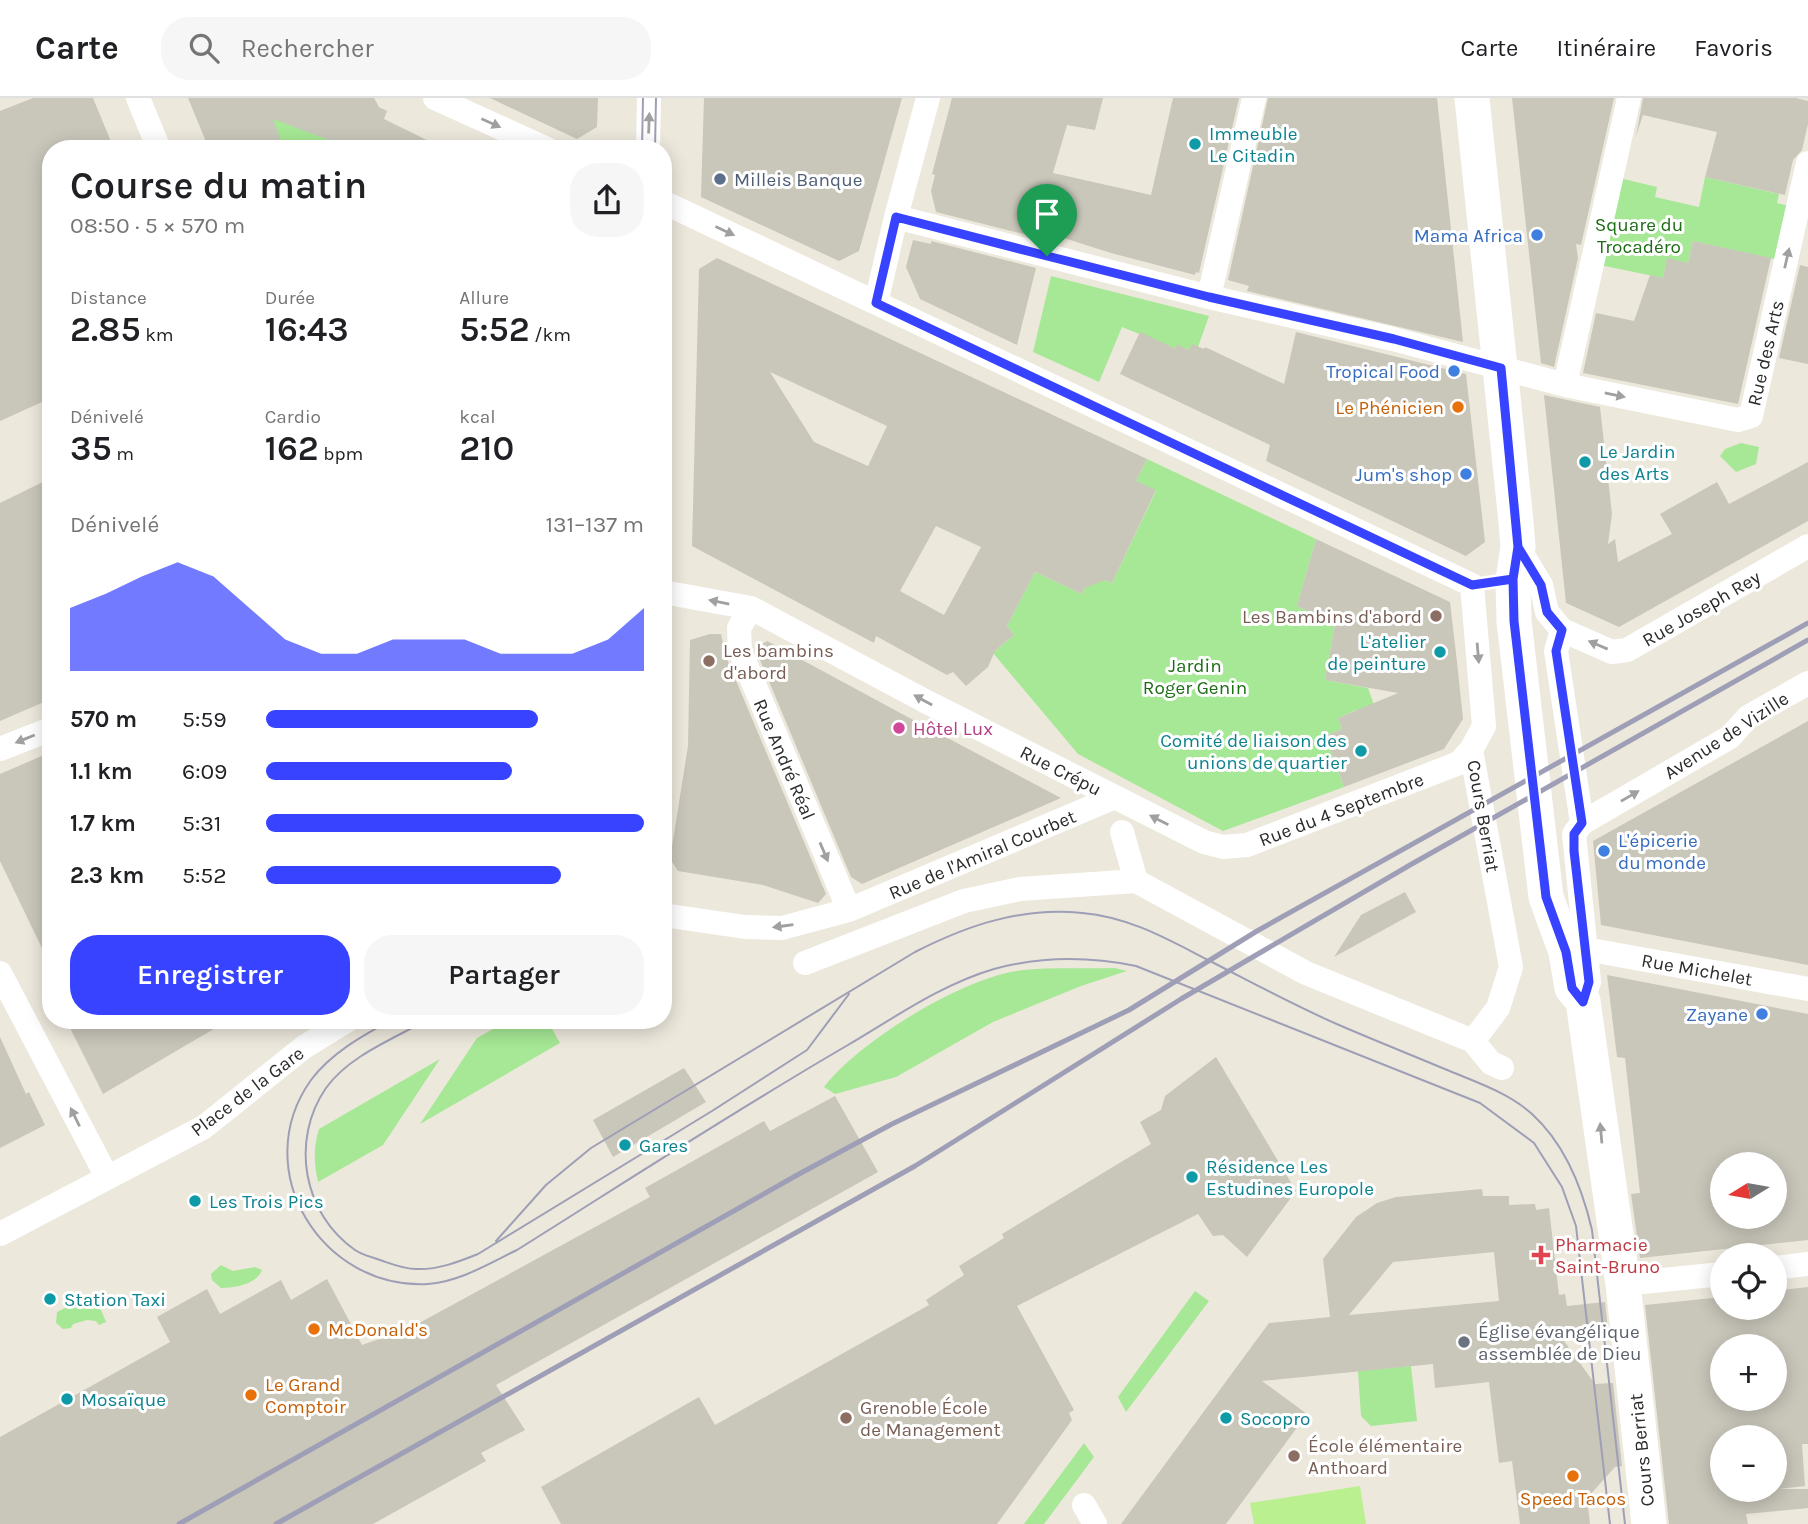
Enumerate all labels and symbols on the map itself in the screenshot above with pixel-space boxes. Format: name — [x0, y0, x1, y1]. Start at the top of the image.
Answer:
one-way arrow — [643, 112, 654, 134]
one-way arrow — [480, 118, 501, 129]
place label: Immeuble Le Citadin — [1209, 123, 1297, 167]
marker: Immeuble Le Citadin — [1187, 136, 1203, 152]
place label: Milleis Banque — [734, 169, 862, 191]
marker: Milleis Banque — [712, 171, 728, 187]
pin — [1017, 184, 1077, 256]
park label: Square du Trocadéro — [1595, 214, 1683, 258]
one-way arrow — [715, 225, 735, 237]
place label: Mama Africa — [1414, 225, 1523, 247]
marker: Mama Africa — [1529, 227, 1545, 243]
one-way arrow — [1781, 247, 1792, 269]
street label: Rue des Arts — [1743, 298, 1789, 408]
place label: Tropical Food — [1326, 361, 1440, 383]
marker: Tropical Food — [1446, 363, 1462, 379]
one-way arrow — [1604, 389, 1626, 400]
place label: Le Phénicien — [1335, 397, 1444, 419]
marker: Le Phénicien — [1450, 399, 1466, 415]
place label: Le Jardin des Arts — [1599, 441, 1676, 485]
marker: Le Jardin des Arts — [1577, 454, 1593, 470]
place label: Jum's shop — [1355, 464, 1452, 486]
marker: Jum's shop — [1458, 466, 1474, 482]
street label: Rue Joseph Rey — [1639, 566, 1765, 652]
one-way arrow — [708, 596, 730, 607]
place label: Les Bambins d'abord — [1242, 606, 1422, 628]
marker: Les Bambins d'abord — [1428, 608, 1444, 624]
place label: L'atelier de peinture — [1327, 631, 1426, 675]
place label: Les bambins d'abord — [723, 640, 834, 684]
one-way arrow — [1587, 640, 1608, 651]
one-way arrow — [1473, 642, 1484, 664]
marker: L'atelier de peinture — [1432, 644, 1448, 660]
marker: Les bambins d'abord — [701, 653, 717, 669]
park label: Jardin Roger Genin — [1143, 655, 1247, 699]
street label: Avenue de Vizille — [1660, 687, 1793, 784]
one-way arrow — [913, 694, 933, 705]
street label: Rue André Réal — [749, 696, 819, 823]
place label: Hôtel Lux — [913, 718, 993, 740]
marker: Hôtel Lux — [891, 720, 907, 736]
place label: Comité de liaison des unions de quartier — [1160, 730, 1347, 774]
one-way arrow — [15, 733, 36, 744]
street label: Rue Crépu — [1016, 741, 1105, 801]
marker: Comité de liaison des unions de quartier — [1353, 743, 1369, 759]
street label: Cours Berriat — [1462, 758, 1504, 874]
street label: Rue du 4 Septembre — [1256, 768, 1427, 852]
one-way arrow — [1620, 790, 1639, 802]
street label: Rue de l'Amiral Courbet — [886, 806, 1079, 904]
one-way arrow — [1149, 814, 1169, 825]
place label: L'épicerie du monde — [1618, 830, 1706, 874]
one-way arrow — [819, 842, 830, 863]
marker: L'épicerie du monde — [1596, 843, 1612, 859]
one-way arrow — [772, 921, 794, 932]
street label: Rue Michelet — [1640, 949, 1754, 991]
place label: Zayane — [1686, 1004, 1748, 1026]
marker: Zayane — [1754, 1006, 1770, 1022]
street label: Place de la Gare — [187, 1042, 308, 1141]
one-way arrow — [69, 1107, 80, 1127]
one-way arrow — [1595, 1122, 1606, 1144]
place label: Gares — [639, 1135, 688, 1157]
marker: Gares — [617, 1137, 633, 1153]
north arrow — [1710, 1152, 1787, 1228]
place label: Résidence Les Estudines Europole — [1206, 1156, 1374, 1200]
marker: Résidence Les Estudines Europole — [1184, 1169, 1200, 1185]
place label: Les Trois Pics — [209, 1191, 324, 1213]
marker: Les Trois Pics — [187, 1193, 203, 1209]
place label: Pharmacie Saint-Bruno — [1555, 1234, 1660, 1278]
marker: Pharmacie Saint-Bruno — [1533, 1247, 1549, 1263]
place label: Station Taxi — [64, 1289, 166, 1311]
marker: Station Taxi — [42, 1291, 58, 1307]
place label: McDonald's — [328, 1319, 428, 1341]
place label: Église évangélique assemblée de Dieu — [1478, 1320, 1642, 1365]
marker: McDonald's — [306, 1321, 322, 1337]
marker: Église évangélique assemblée de Dieu — [1456, 1334, 1472, 1350]
place label: Le Grand Comptoir — [265, 1374, 346, 1418]
marker: Le Grand Comptoir — [243, 1387, 259, 1403]
place label: Mosaïque — [81, 1389, 166, 1411]
marker: Mosaïque — [59, 1391, 75, 1407]
street label: Cours Berriat — [1625, 1392, 1659, 1507]
place label: Grenoble École de Management — [860, 1396, 1001, 1441]
place label: Socopro — [1240, 1408, 1310, 1430]
marker: Grenoble École de Management — [838, 1410, 854, 1426]
marker: Socopro — [1218, 1410, 1234, 1426]
place label: École élémentaire Anthoard — [1308, 1434, 1462, 1479]
marker: École élémentaire Anthoard — [1286, 1448, 1302, 1464]
marker: Speed Tacos — [1565, 1468, 1581, 1484]
place label: Speed Tacos — [1520, 1488, 1626, 1510]

